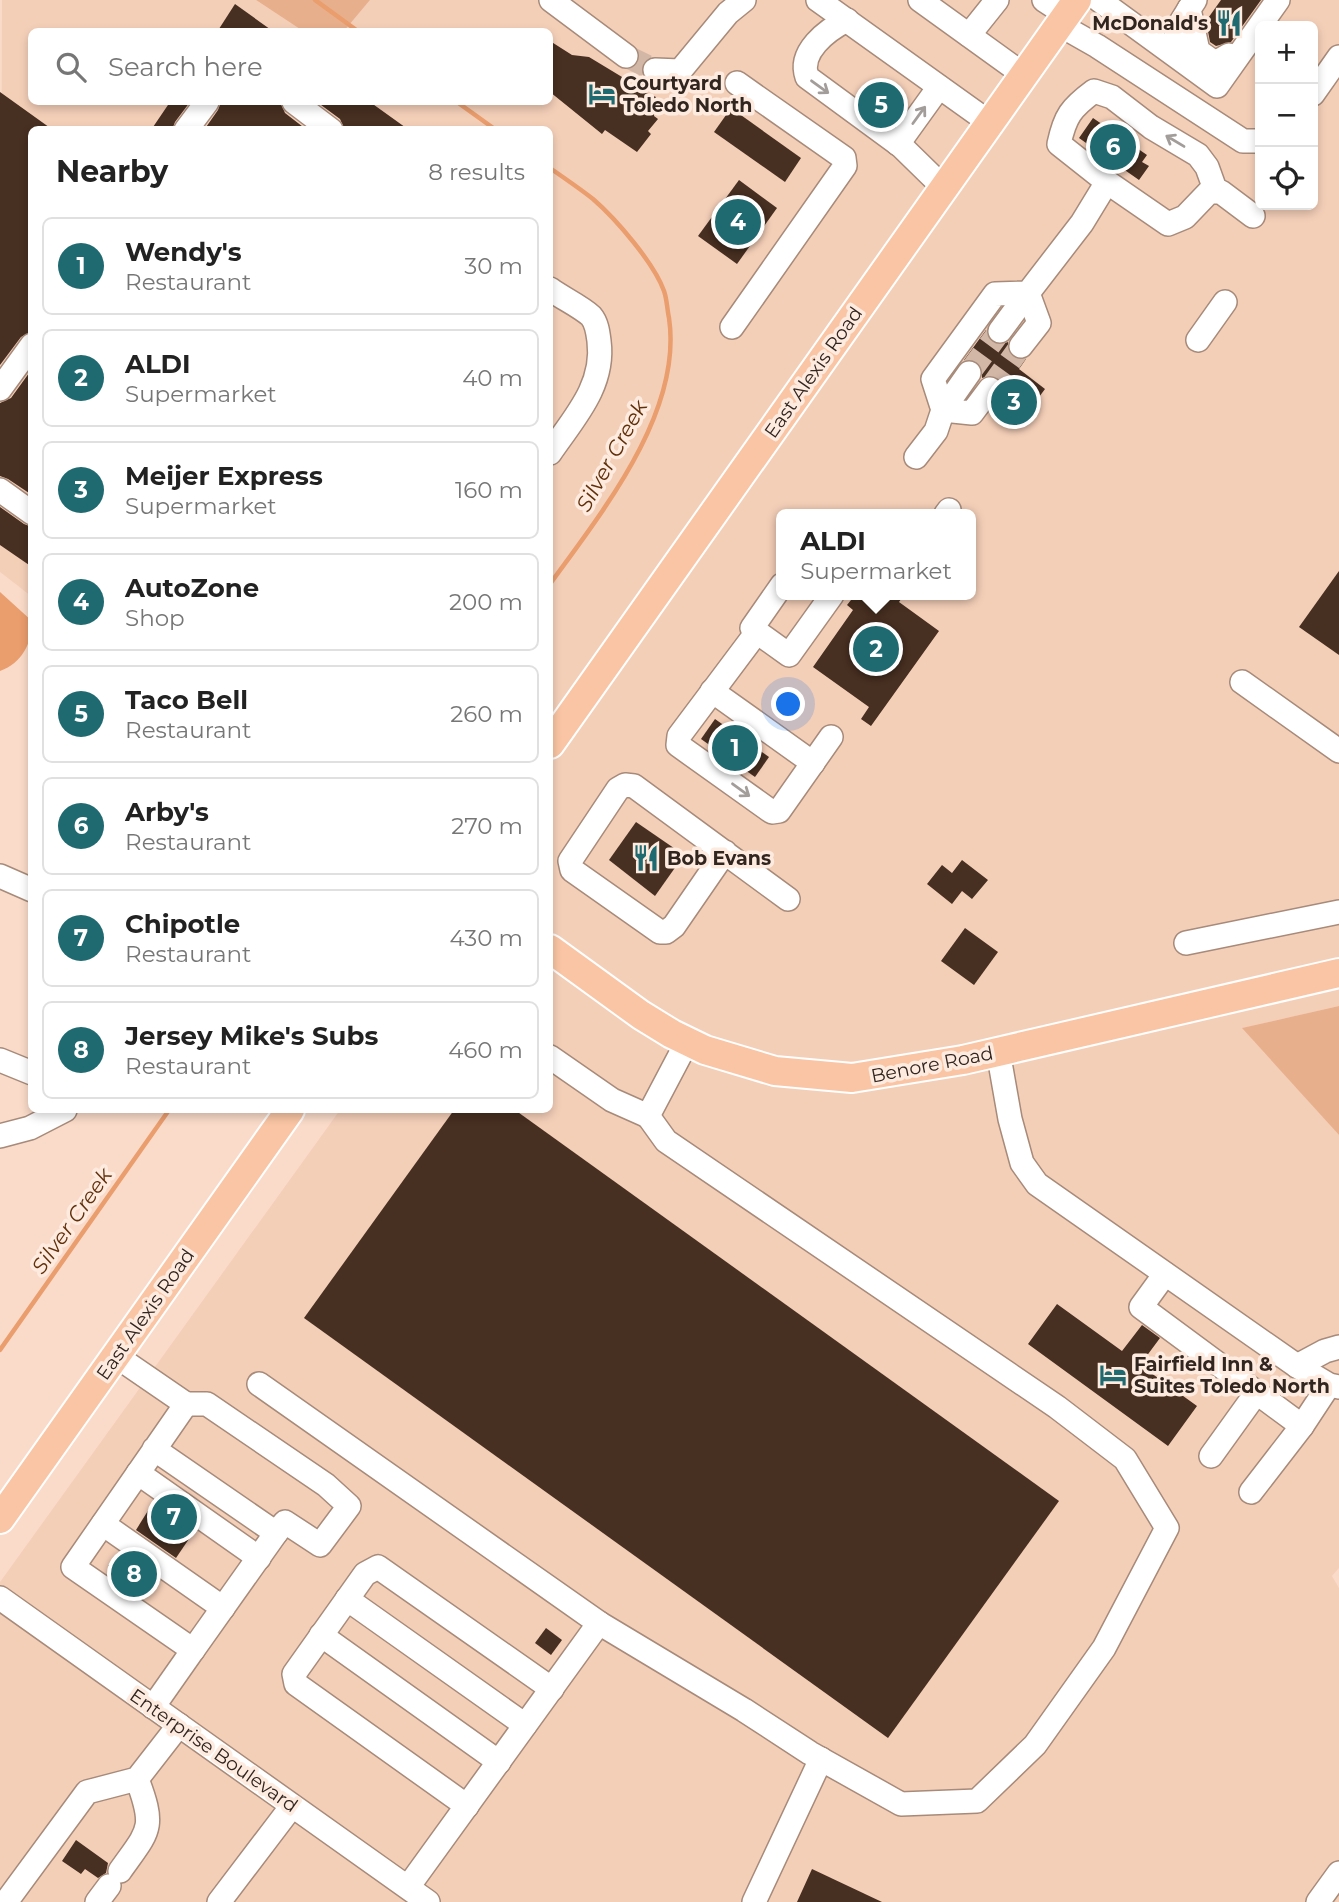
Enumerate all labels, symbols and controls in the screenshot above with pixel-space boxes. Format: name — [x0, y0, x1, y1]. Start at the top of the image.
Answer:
restaurant icon: McDonald's — [1214, 8, 1244, 38]
place label: McDonald's — [1092, 12, 1208, 35]
map controls — [1255, 21, 1318, 210]
button: + — [1255, 21, 1318, 84]
search box — [28, 28, 553, 105]
icon: search — [52, 48, 90, 86]
text: Search here — [108, 51, 263, 83]
place label: Courtyard Toledo North — [623, 72, 753, 117]
hotel icon: Courtyard Toledo North — [587, 79, 617, 109]
one-way arrow — [810, 79, 829, 94]
pin: 5 — [858, 79, 904, 131]
button: − — [1255, 84, 1318, 147]
one-way arrow — [911, 106, 926, 125]
pin: 6 — [1090, 121, 1136, 173]
one-way arrow — [1165, 134, 1185, 148]
button: locate — [1255, 147, 1318, 210]
text: Nearby — [56, 153, 168, 190]
text: 8 results — [428, 158, 525, 186]
pin: 4 — [715, 196, 761, 248]
text: Wendy's — [125, 236, 242, 268]
text: 1 — [76, 252, 86, 280]
text: 30 m — [464, 252, 523, 280]
text: Restaurant — [125, 268, 251, 296]
street label: East Alexis Road — [760, 302, 867, 442]
text: ALDI — [125, 348, 191, 380]
text: 2 — [74, 364, 88, 392]
text: 40 m — [462, 364, 523, 392]
pin: 3 — [991, 376, 1037, 428]
text: Supermarket — [125, 380, 277, 408]
water label: Silver Creek — [571, 395, 653, 516]
text: Meijer Express — [125, 460, 323, 492]
text: 3 — [74, 476, 88, 504]
text: 160 m — [455, 476, 523, 504]
text: Supermarket — [125, 492, 277, 520]
popup — [776, 509, 976, 600]
text: ALDI — [800, 525, 866, 557]
text: Supermarket — [800, 557, 952, 585]
text: AutoZone — [125, 572, 259, 604]
text: 4 — [73, 588, 89, 616]
text: 200 m — [449, 588, 523, 616]
text: Shop — [125, 604, 185, 632]
pin: 2 — [853, 623, 899, 675]
text: Taco Bell — [125, 684, 248, 716]
your location — [771, 687, 805, 721]
text: 5 — [74, 700, 88, 728]
text: 260 m — [450, 700, 523, 728]
text: Restaurant — [125, 716, 251, 744]
pin: 1 — [712, 722, 758, 774]
one-way arrow — [731, 783, 750, 797]
text: Arby's — [125, 796, 209, 828]
text: 6 — [74, 812, 88, 840]
text: 270 m — [451, 812, 523, 840]
text: Restaurant — [125, 828, 251, 856]
restaurant icon: Bob Evans — [631, 843, 661, 873]
place label: Bob Evans — [667, 847, 771, 870]
text: Chipotle — [125, 908, 240, 940]
text: 7 — [74, 924, 88, 952]
text: 430 m — [450, 924, 523, 952]
text: Restaurant — [125, 940, 251, 968]
text: Jersey Mike's Subs — [125, 1020, 378, 1052]
text: 8 — [73, 1036, 89, 1064]
text: 460 m — [448, 1036, 523, 1064]
street label: Benore Road — [869, 1041, 995, 1088]
text: Restaurant — [125, 1052, 251, 1080]
water label: Silver Creek — [26, 1162, 118, 1278]
street label: East Alexis Road — [92, 1244, 199, 1384]
place label: Fairfield Inn & Suites Toledo North — [1134, 1353, 1330, 1398]
hotel icon: Fairfield Inn & Suites Toledo North — [1098, 1360, 1128, 1390]
pin: 7 — [151, 1491, 197, 1543]
pin: 8 — [111, 1548, 157, 1600]
street label: Enterprise Boulevard — [125, 1684, 302, 1817]

